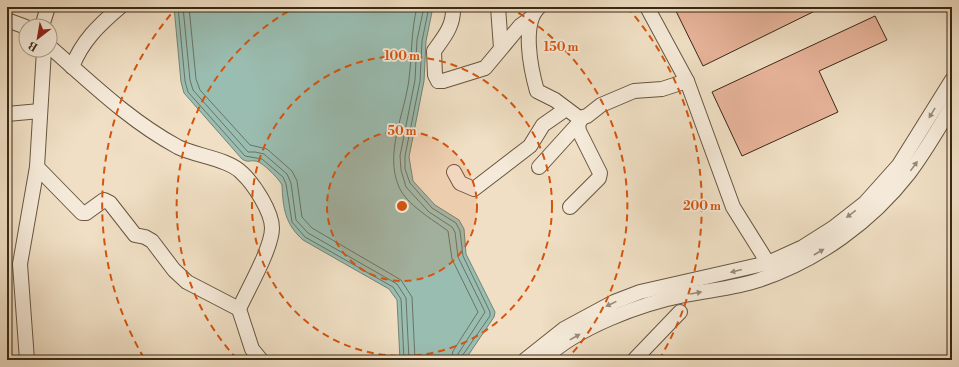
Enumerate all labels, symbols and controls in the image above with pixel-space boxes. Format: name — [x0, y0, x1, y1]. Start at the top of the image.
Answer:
north arrow — [18, 18, 58, 58]
text: B — [26, 38, 41, 54]
text: 150 m — [544, 40, 578, 55]
text: 100 m — [384, 49, 420, 64]
one-way arrow — [928, 108, 936, 118]
text: 50 m — [387, 124, 417, 139]
one-way arrow — [910, 160, 918, 171]
centre of rings — [395, 199, 409, 213]
text: 200 m — [683, 199, 721, 214]
one-way arrow — [846, 210, 857, 218]
one-way arrow — [813, 249, 825, 256]
one-way arrow — [730, 269, 742, 275]
one-way arrow — [690, 290, 702, 296]
one-way arrow — [605, 301, 616, 307]
one-way arrow — [569, 334, 581, 341]

